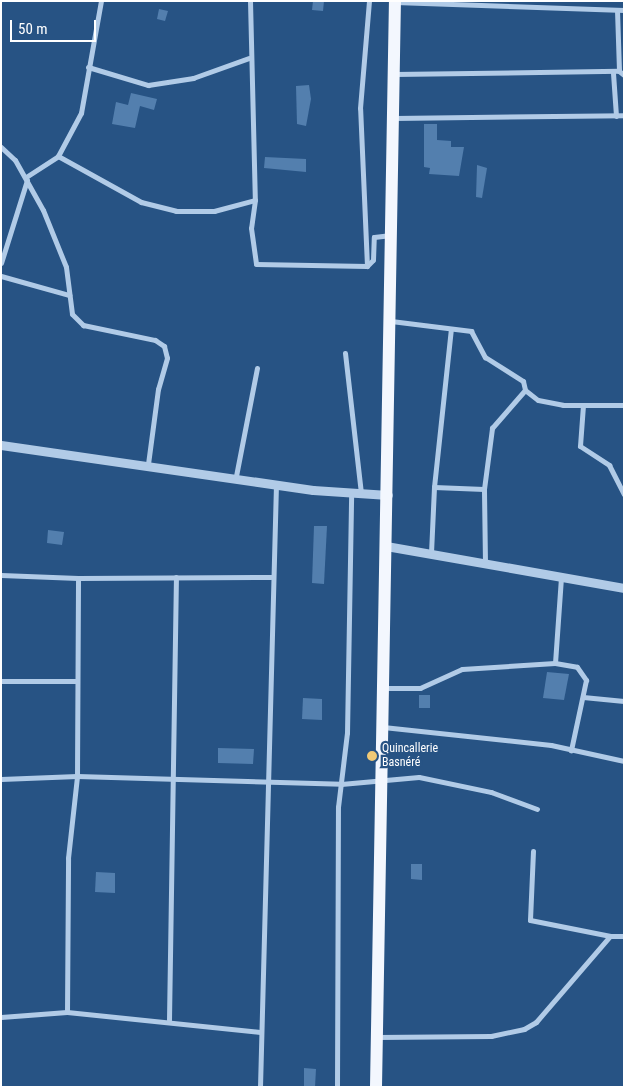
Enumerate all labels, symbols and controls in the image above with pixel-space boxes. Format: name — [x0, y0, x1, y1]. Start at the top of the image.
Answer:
scale bar — [12, 10, 99, 42]
text: 50 m — [18, 20, 48, 38]
place label: Quincallerie Basnéré — [382, 742, 438, 770]
marker: Quincallerie Basnéré — [366, 750, 378, 762]

